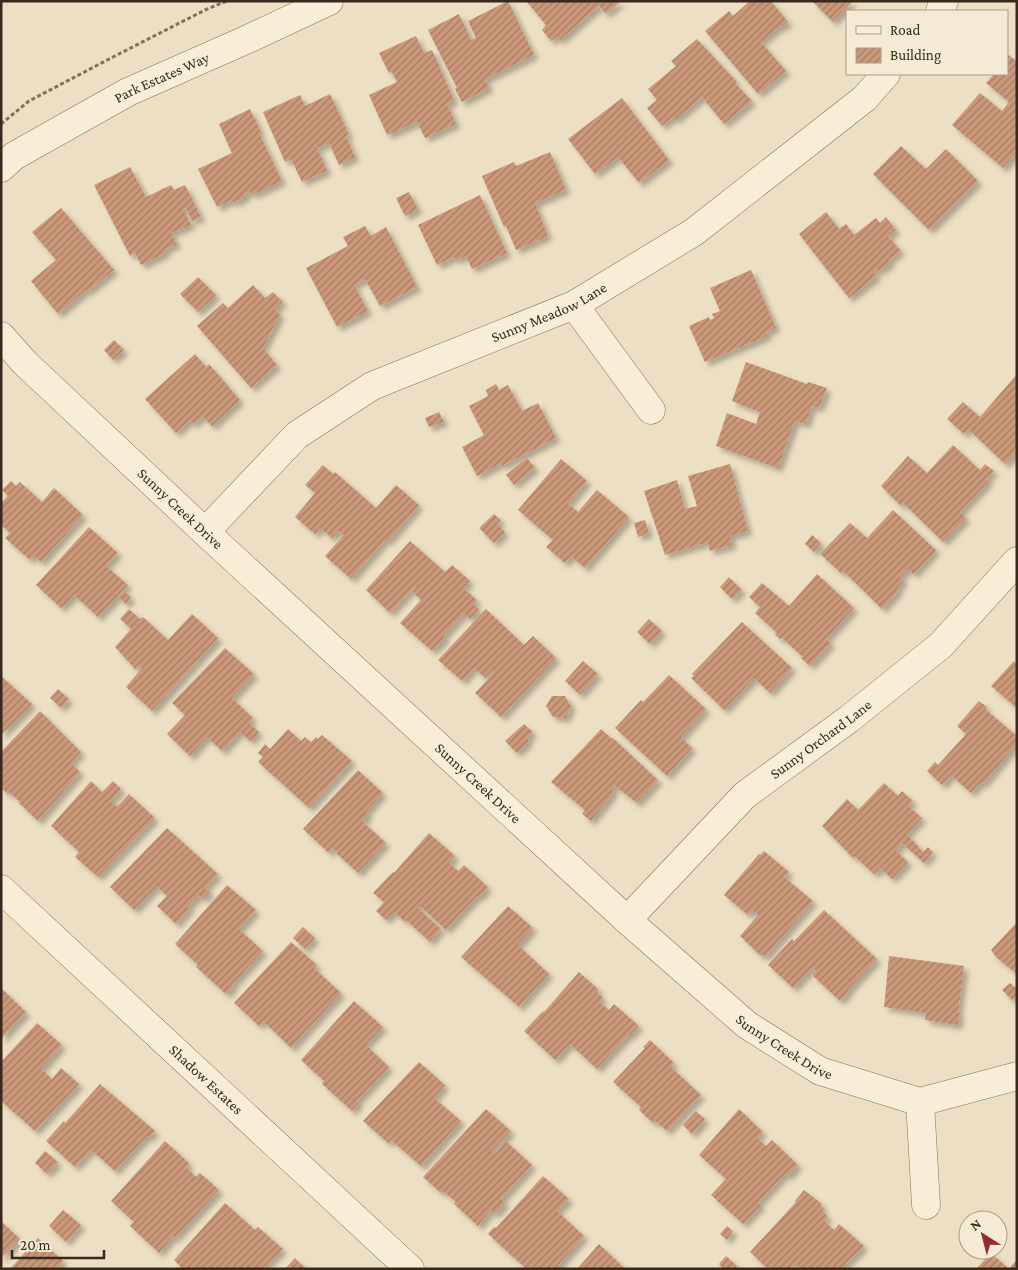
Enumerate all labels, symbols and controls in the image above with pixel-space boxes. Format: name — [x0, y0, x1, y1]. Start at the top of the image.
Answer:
legend — [846, 10, 1008, 75]
text: Road — [890, 22, 921, 38]
text: Building — [890, 47, 941, 64]
street label: Park Estates Way — [111, 49, 212, 106]
street label: Sunny Meadow Lane — [489, 279, 610, 345]
street label: Sunny Creek Drive — [134, 465, 226, 553]
street label: Sunny Orchard Lane — [767, 696, 875, 782]
street label: Sunny Creek Drive — [432, 740, 524, 827]
street label: Sunny Creek Drive — [733, 1011, 834, 1082]
street label: Shadow Estates — [166, 1042, 246, 1118]
north arrow — [958, 1210, 1008, 1260]
text: N — [967, 1215, 984, 1234]
scale bar — [12, 1228, 105, 1260]
text: 20 m — [20, 1237, 51, 1253]

